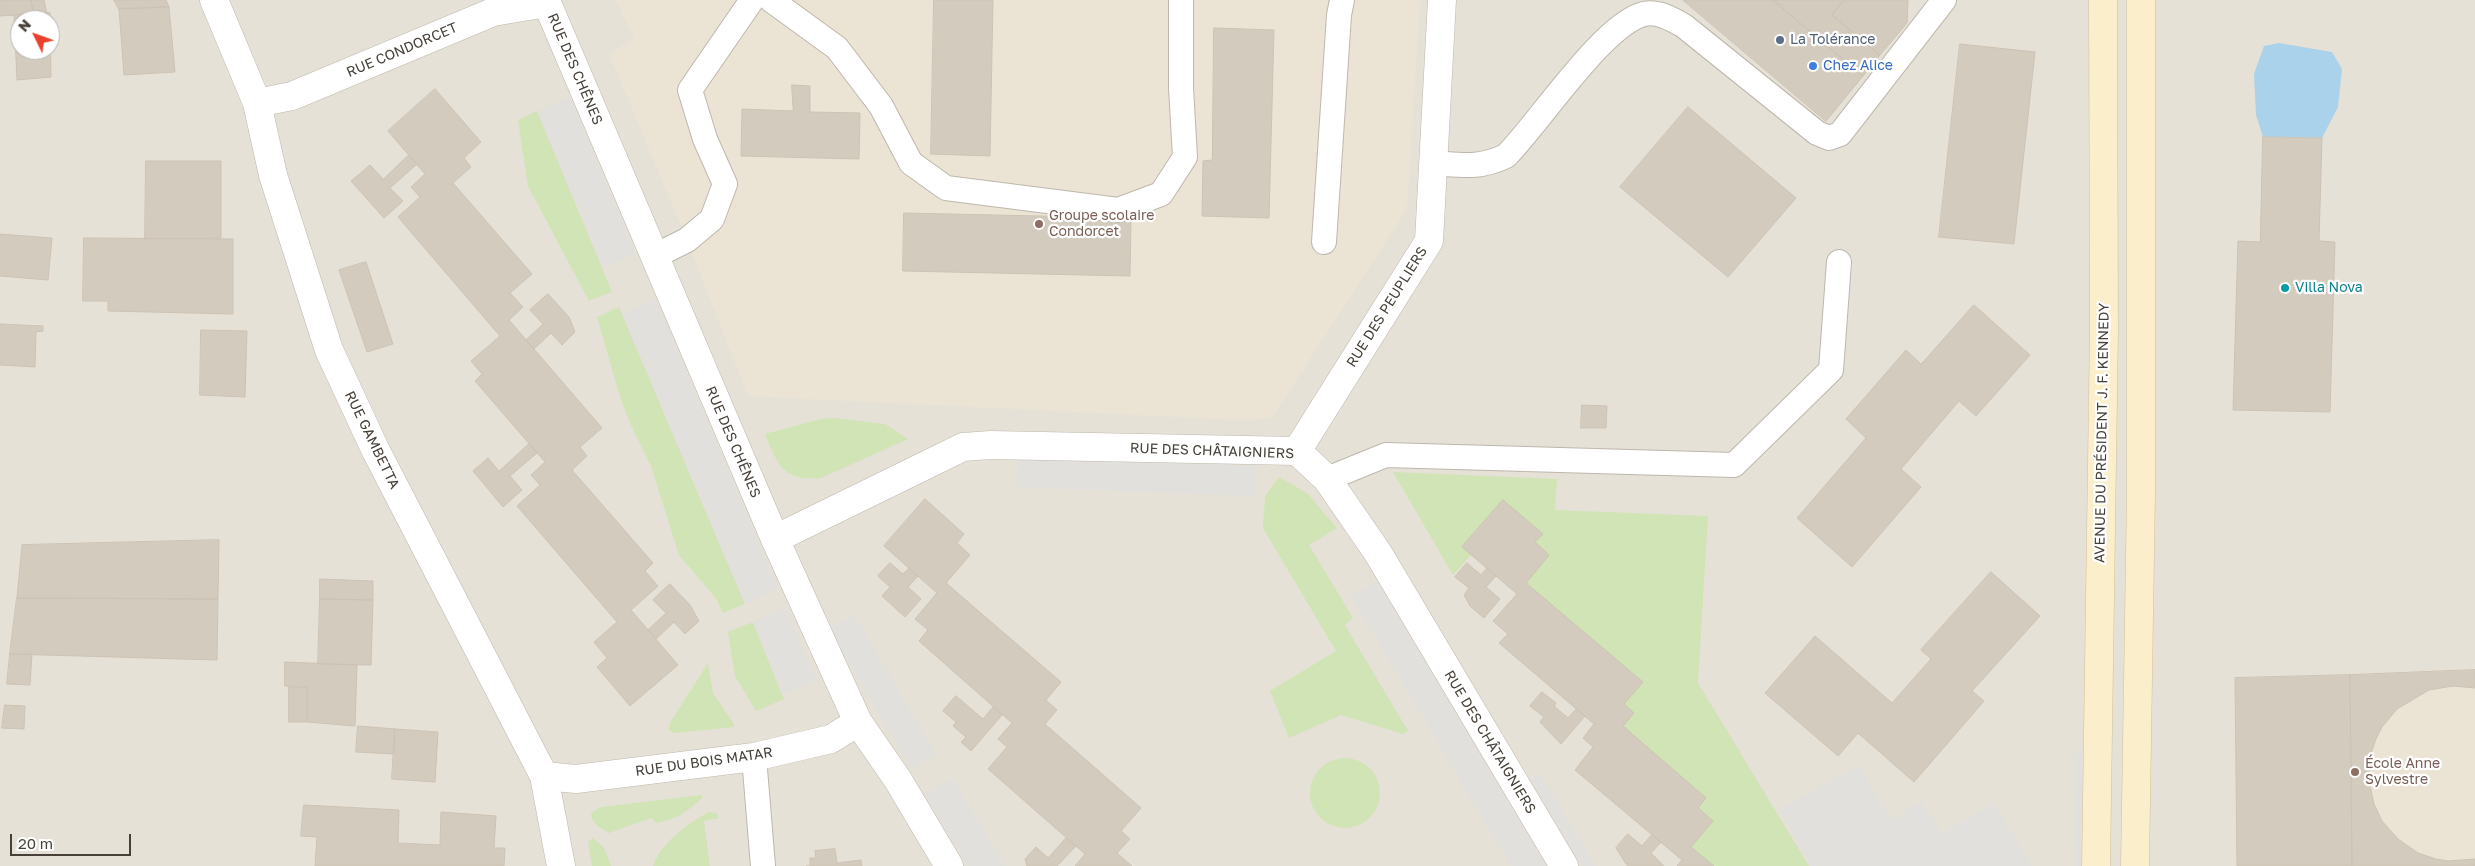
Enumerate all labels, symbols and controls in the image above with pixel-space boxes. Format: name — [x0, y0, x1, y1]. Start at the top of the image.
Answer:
north arrow — [10, 10, 60, 60]
street label: RUE DES CHÊNES — [544, 11, 606, 127]
text: N — [14, 16, 34, 35]
street label: RUE CONDORCET — [344, 19, 460, 81]
place label: La Tolérance — [1790, 32, 1875, 48]
marker: La Tolérance — [1774, 34, 1786, 46]
place label: Chez Alice — [1823, 58, 1893, 74]
marker: Chez Alice — [1807, 60, 1819, 72]
place label: Groupe scolaire Condorcet — [1049, 208, 1154, 240]
marker: Groupe scolaire Condorcet — [1033, 218, 1045, 230]
street label: RUE DES PEUPLIERS — [1343, 244, 1431, 370]
place label: Villa Nova — [2295, 280, 2363, 296]
marker: Villa Nova — [2279, 282, 2291, 294]
street label: AVENUE DU PRÉSIDENT J. F. KENNEDY — [2091, 303, 2113, 563]
street label: RUE DES CHÊNES — [702, 384, 764, 500]
street label: RUE GAMBETTA — [341, 388, 403, 492]
street label: RUE DES CHÂTAIGNIERS — [1130, 440, 1294, 462]
street label: RUE DES CHÂTAIGNIERS — [1441, 667, 1539, 817]
street label: RUE DU BOIS MATAR — [634, 744, 774, 780]
place label: École Anne Sylvestre — [2365, 756, 2440, 789]
marker: École Anne Sylvestre — [2349, 766, 2361, 778]
scale bar — [12, 824, 134, 856]
text: 20 m — [18, 834, 53, 852]

